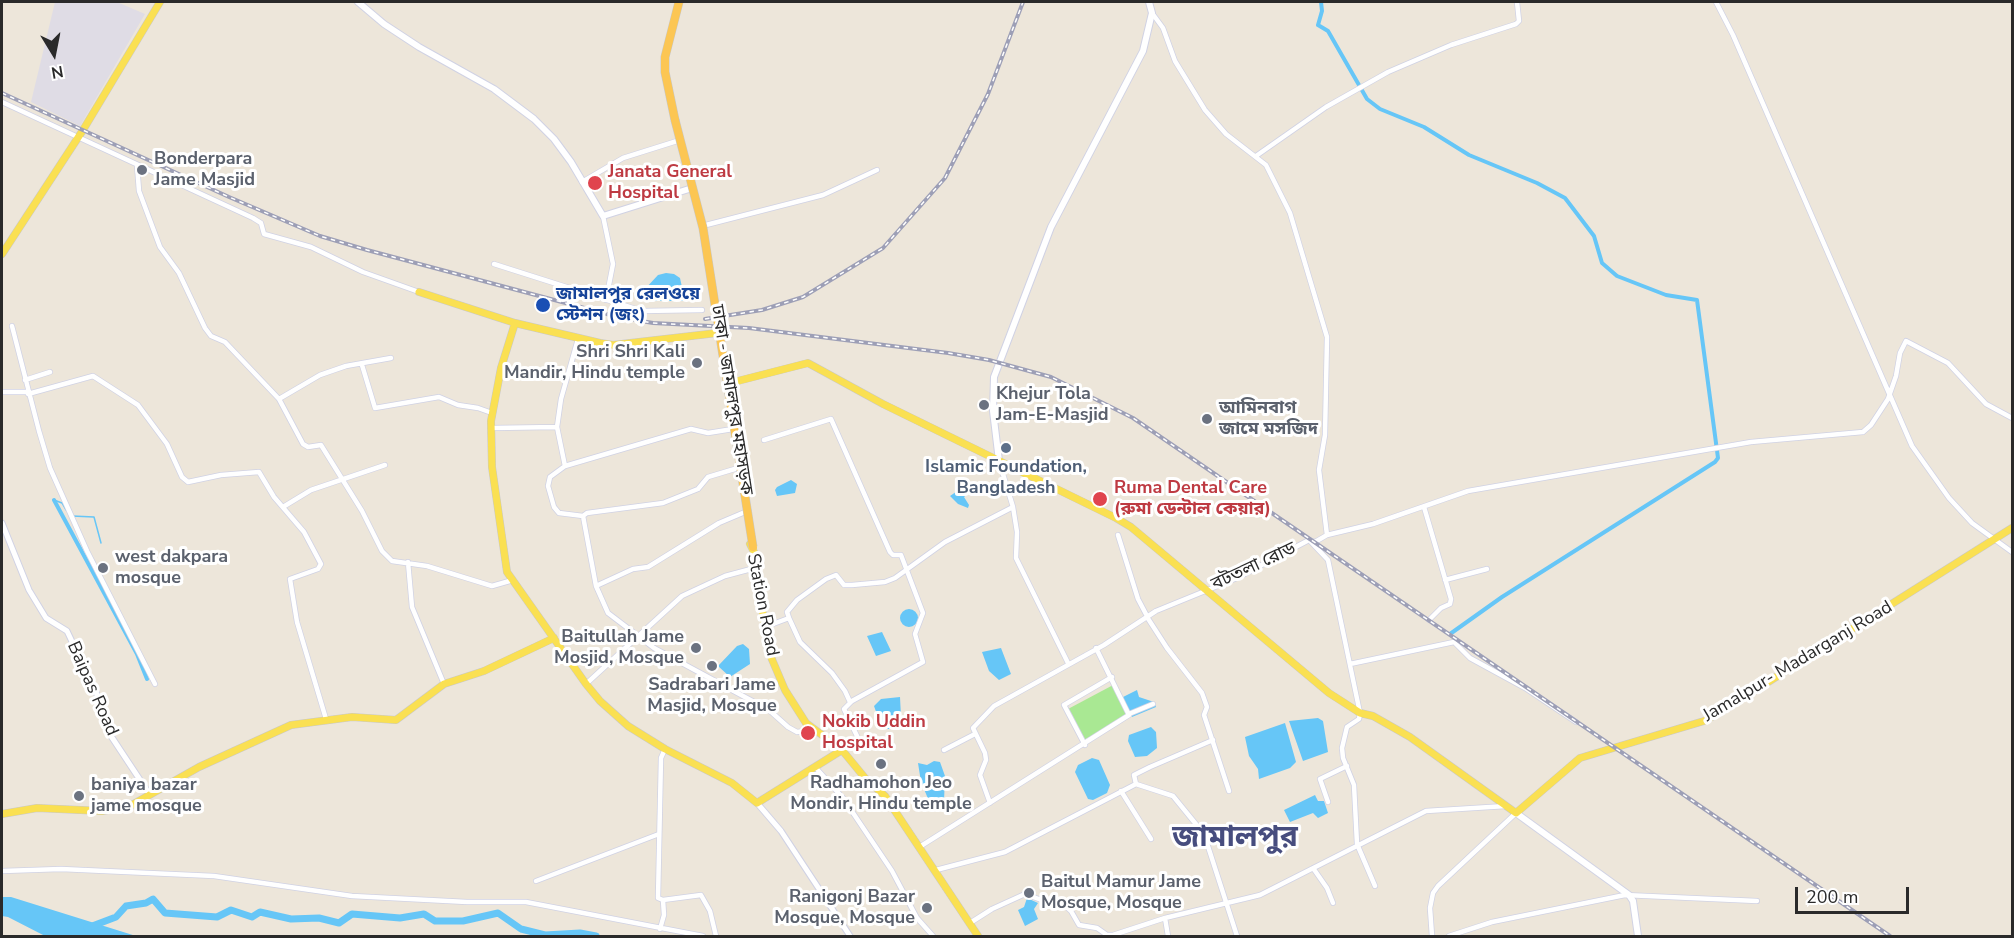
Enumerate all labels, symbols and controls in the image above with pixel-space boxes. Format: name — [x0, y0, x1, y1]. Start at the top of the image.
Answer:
north arrow — [24, 24, 84, 84]
text: N — [49, 60, 65, 84]
place label: Bonderpara Jame Masjid — [154, 149, 255, 192]
place label: Janata General Hospital — [608, 162, 732, 204]
marker: Bonderpara Jame Masjid — [135, 163, 149, 177]
marker: Janata General Hospital — [586, 174, 604, 192]
place label: জামালপুর রেলওয়ে স্টেশন (জং) — [556, 284, 700, 326]
marker: জামালপুর রেলওয়ে স্টেশন (জং) — [534, 296, 552, 314]
street label: ঢাকা - জামালপুর মহাসড়ক — [705, 303, 757, 497]
place label: Shri Shri Kali Mandir, Hindu temple — [504, 342, 685, 385]
marker: Shri Shri Kali Mandir, Hindu temple — [690, 356, 704, 370]
place label: Khejur Tola Jam-E-Masjid — [996, 384, 1109, 426]
marker: Khejur Tola Jam-E-Masjid — [977, 398, 991, 412]
place label: আমিনবাগ জামে মসজিদ — [1219, 398, 1318, 440]
marker: আমিনবাগ জামে মসজিদ — [1200, 412, 1214, 426]
marker: Islamic Foundation, Bangladesh — [999, 441, 1013, 455]
place label: Islamic Foundation, Bangladesh — [925, 457, 1087, 500]
place label: Ruma Dental Care (রুমা ডেন্টাল কেয়ার) — [1114, 478, 1271, 520]
marker: Ruma Dental Care (রুমা ডেন্টাল কেয়ার) — [1091, 490, 1109, 508]
street label: বটতলা রোড — [1208, 538, 1300, 596]
place label: west dakpara mosque — [115, 547, 228, 590]
street label: Station Road — [741, 552, 783, 658]
marker: west dakpara mosque — [96, 561, 110, 575]
street label: Jamalpur- Madarganj Road — [1699, 597, 1897, 727]
place label: Baitullah Jame Mosjid, Mosque — [554, 627, 684, 670]
street label: Baipas Road — [62, 638, 122, 740]
marker: Baitullah Jame Mosjid, Mosque — [689, 641, 703, 655]
marker: Sadrabari Jame Masjid, Mosque — [705, 659, 719, 673]
place label: Sadrabari Jame Masjid, Mosque — [647, 675, 777, 718]
place label: Nokib Uddin Hospital — [822, 712, 926, 754]
marker: Nokib Uddin Hospital — [799, 724, 817, 742]
marker: Radhamohon Jeo Mondir, Hindu temple — [874, 757, 888, 771]
place label: Radhamohon Jeo Mondir, Hindu temple — [790, 773, 972, 816]
place label: baniya bazar jame mosque — [91, 775, 202, 818]
marker: baniya bazar jame mosque — [72, 789, 86, 803]
district label: জামালপুর — [1172, 821, 1298, 857]
place label: Baitul Mamur Jame Mosque, Mosque — [1041, 872, 1201, 914]
scale bar — [1798, 875, 1912, 913]
text: 200 m — [1806, 885, 1858, 909]
marker: Baitul Mamur Jame Mosque, Mosque — [1022, 886, 1036, 900]
place label: Ranigonj Bazar Mosque, Mosque — [774, 887, 915, 930]
marker: Ranigonj Bazar Mosque, Mosque — [920, 901, 934, 915]

